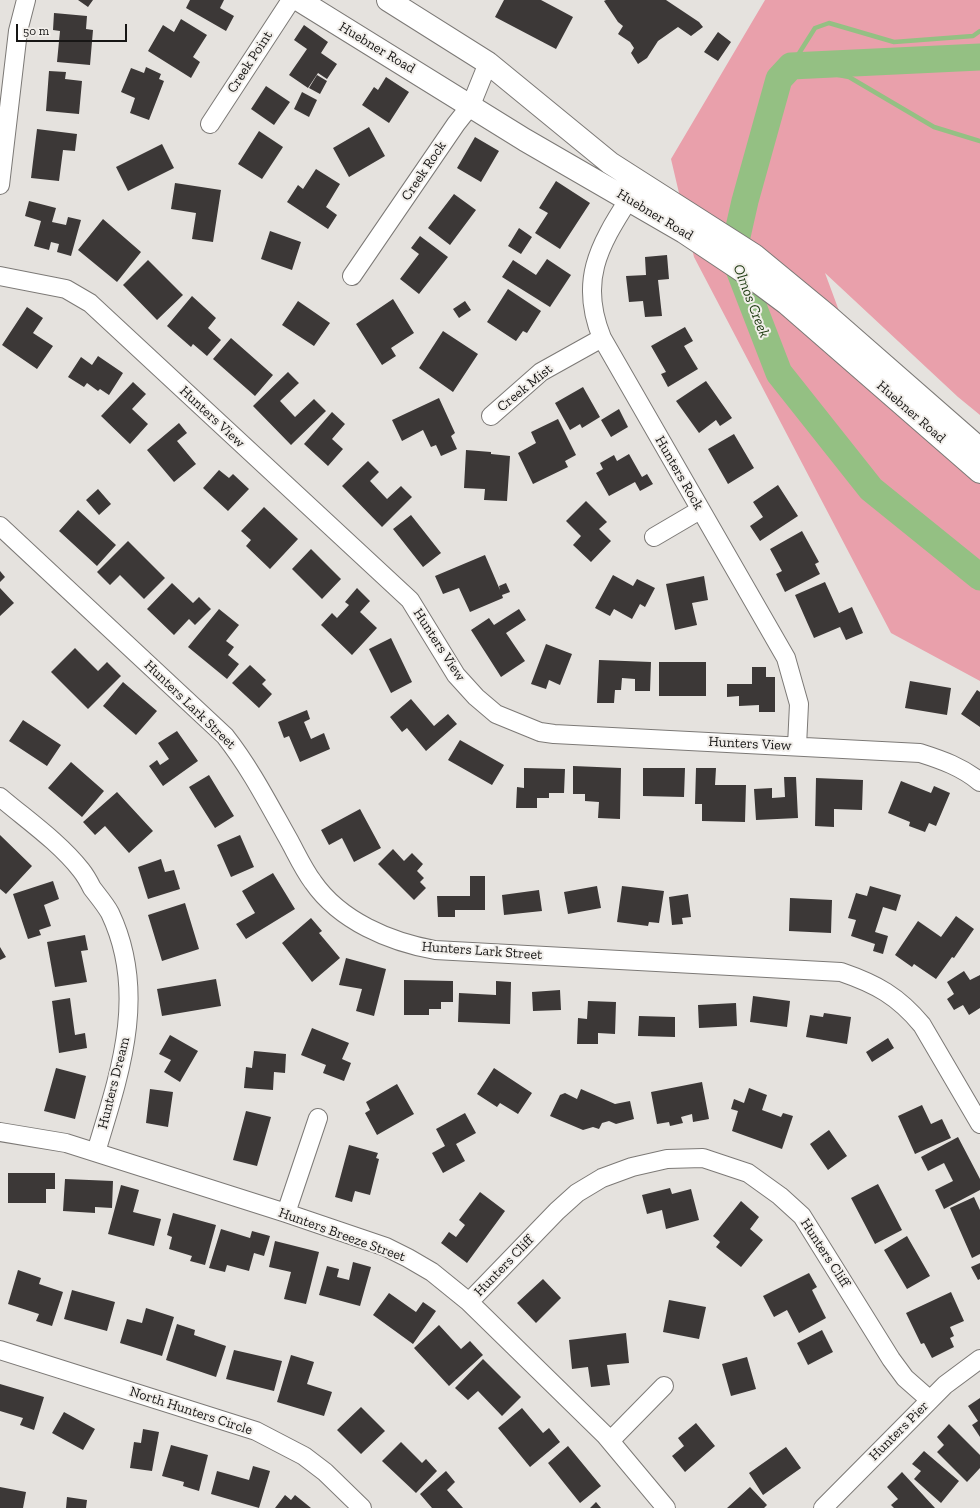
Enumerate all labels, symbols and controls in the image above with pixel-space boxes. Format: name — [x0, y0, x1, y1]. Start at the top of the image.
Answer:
scale bar — [18, 16, 129, 42]
street label: Huebner Road — [336, 19, 418, 77]
text: 50 m — [23, 24, 49, 38]
street label: Creek Point — [224, 28, 276, 96]
street label: Creek Rock — [398, 138, 450, 204]
street label: Huebner Road — [614, 186, 696, 244]
water label: Olmos Creek — [729, 262, 773, 340]
street label: Creek Mist — [494, 361, 556, 415]
street label: Huebner Road — [873, 377, 949, 447]
street label: Hunters View — [176, 383, 248, 451]
street label: Hunters Rock — [651, 433, 707, 513]
street label: Hunters View — [409, 606, 469, 684]
street label: Hunters Lark Street — [141, 657, 239, 753]
street label: Hunters View — [708, 733, 792, 755]
street label: Hunters Lark Street — [421, 938, 543, 964]
street label: Hunters Dream — [94, 1035, 134, 1131]
street label: Hunters Breeze Street — [276, 1204, 408, 1266]
street label: Hunters Cliff — [797, 1216, 853, 1290]
street label: Hunters Cliff — [471, 1232, 537, 1300]
street label: North Hunters Circle — [128, 1383, 254, 1439]
street label: Hunters Pier — [866, 1398, 932, 1464]

